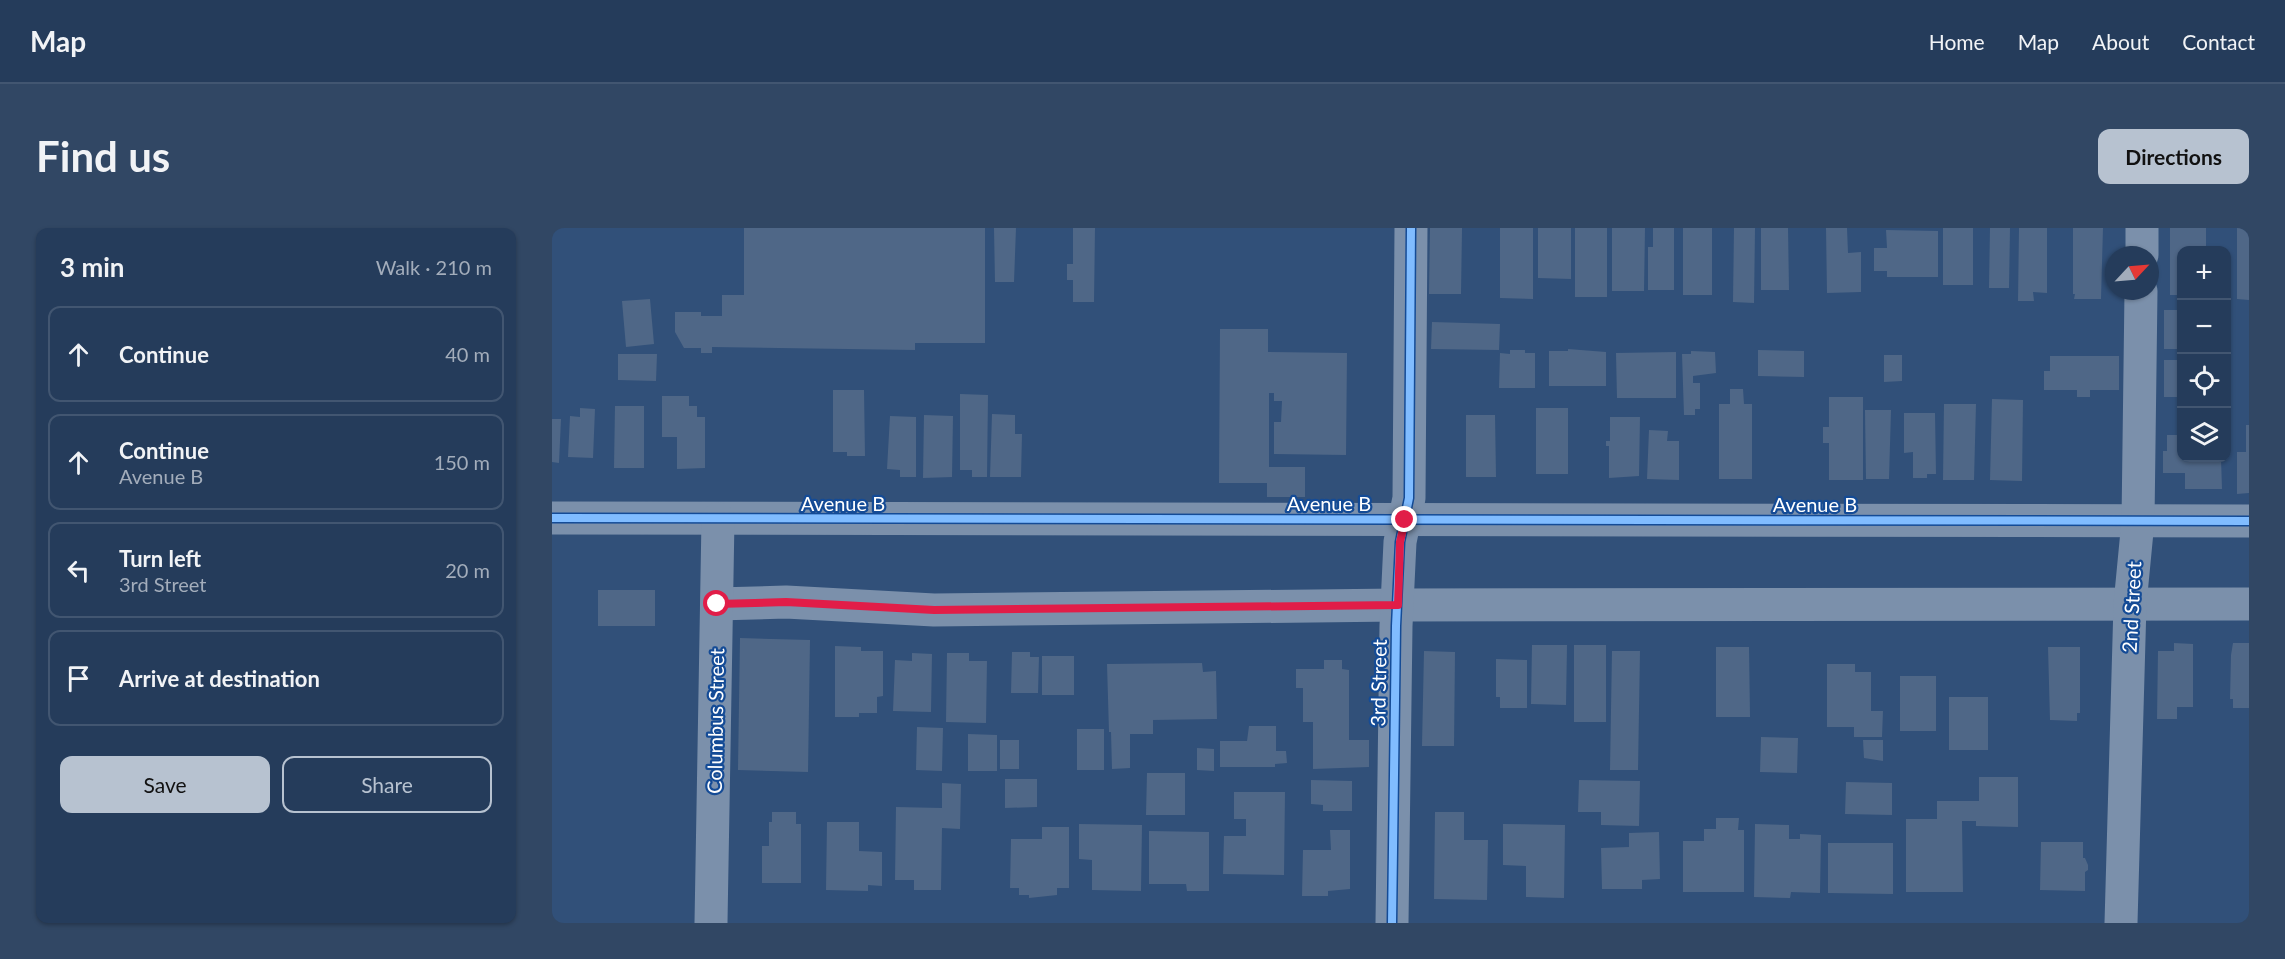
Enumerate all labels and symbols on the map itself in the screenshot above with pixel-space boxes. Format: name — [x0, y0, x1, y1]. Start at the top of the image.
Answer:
north arrow — [2105, 246, 2159, 300]
street label: Avenue B — [801, 491, 885, 515]
street label: Avenue B — [1287, 491, 1371, 515]
street label: Avenue B — [1773, 492, 1857, 516]
route end — [1391, 506, 1417, 532]
street label: 2nd Street — [2117, 561, 2145, 653]
route start — [703, 590, 729, 616]
street label: 3rd Street — [1365, 639, 1391, 727]
street label: Columbus Street — [702, 648, 728, 794]

